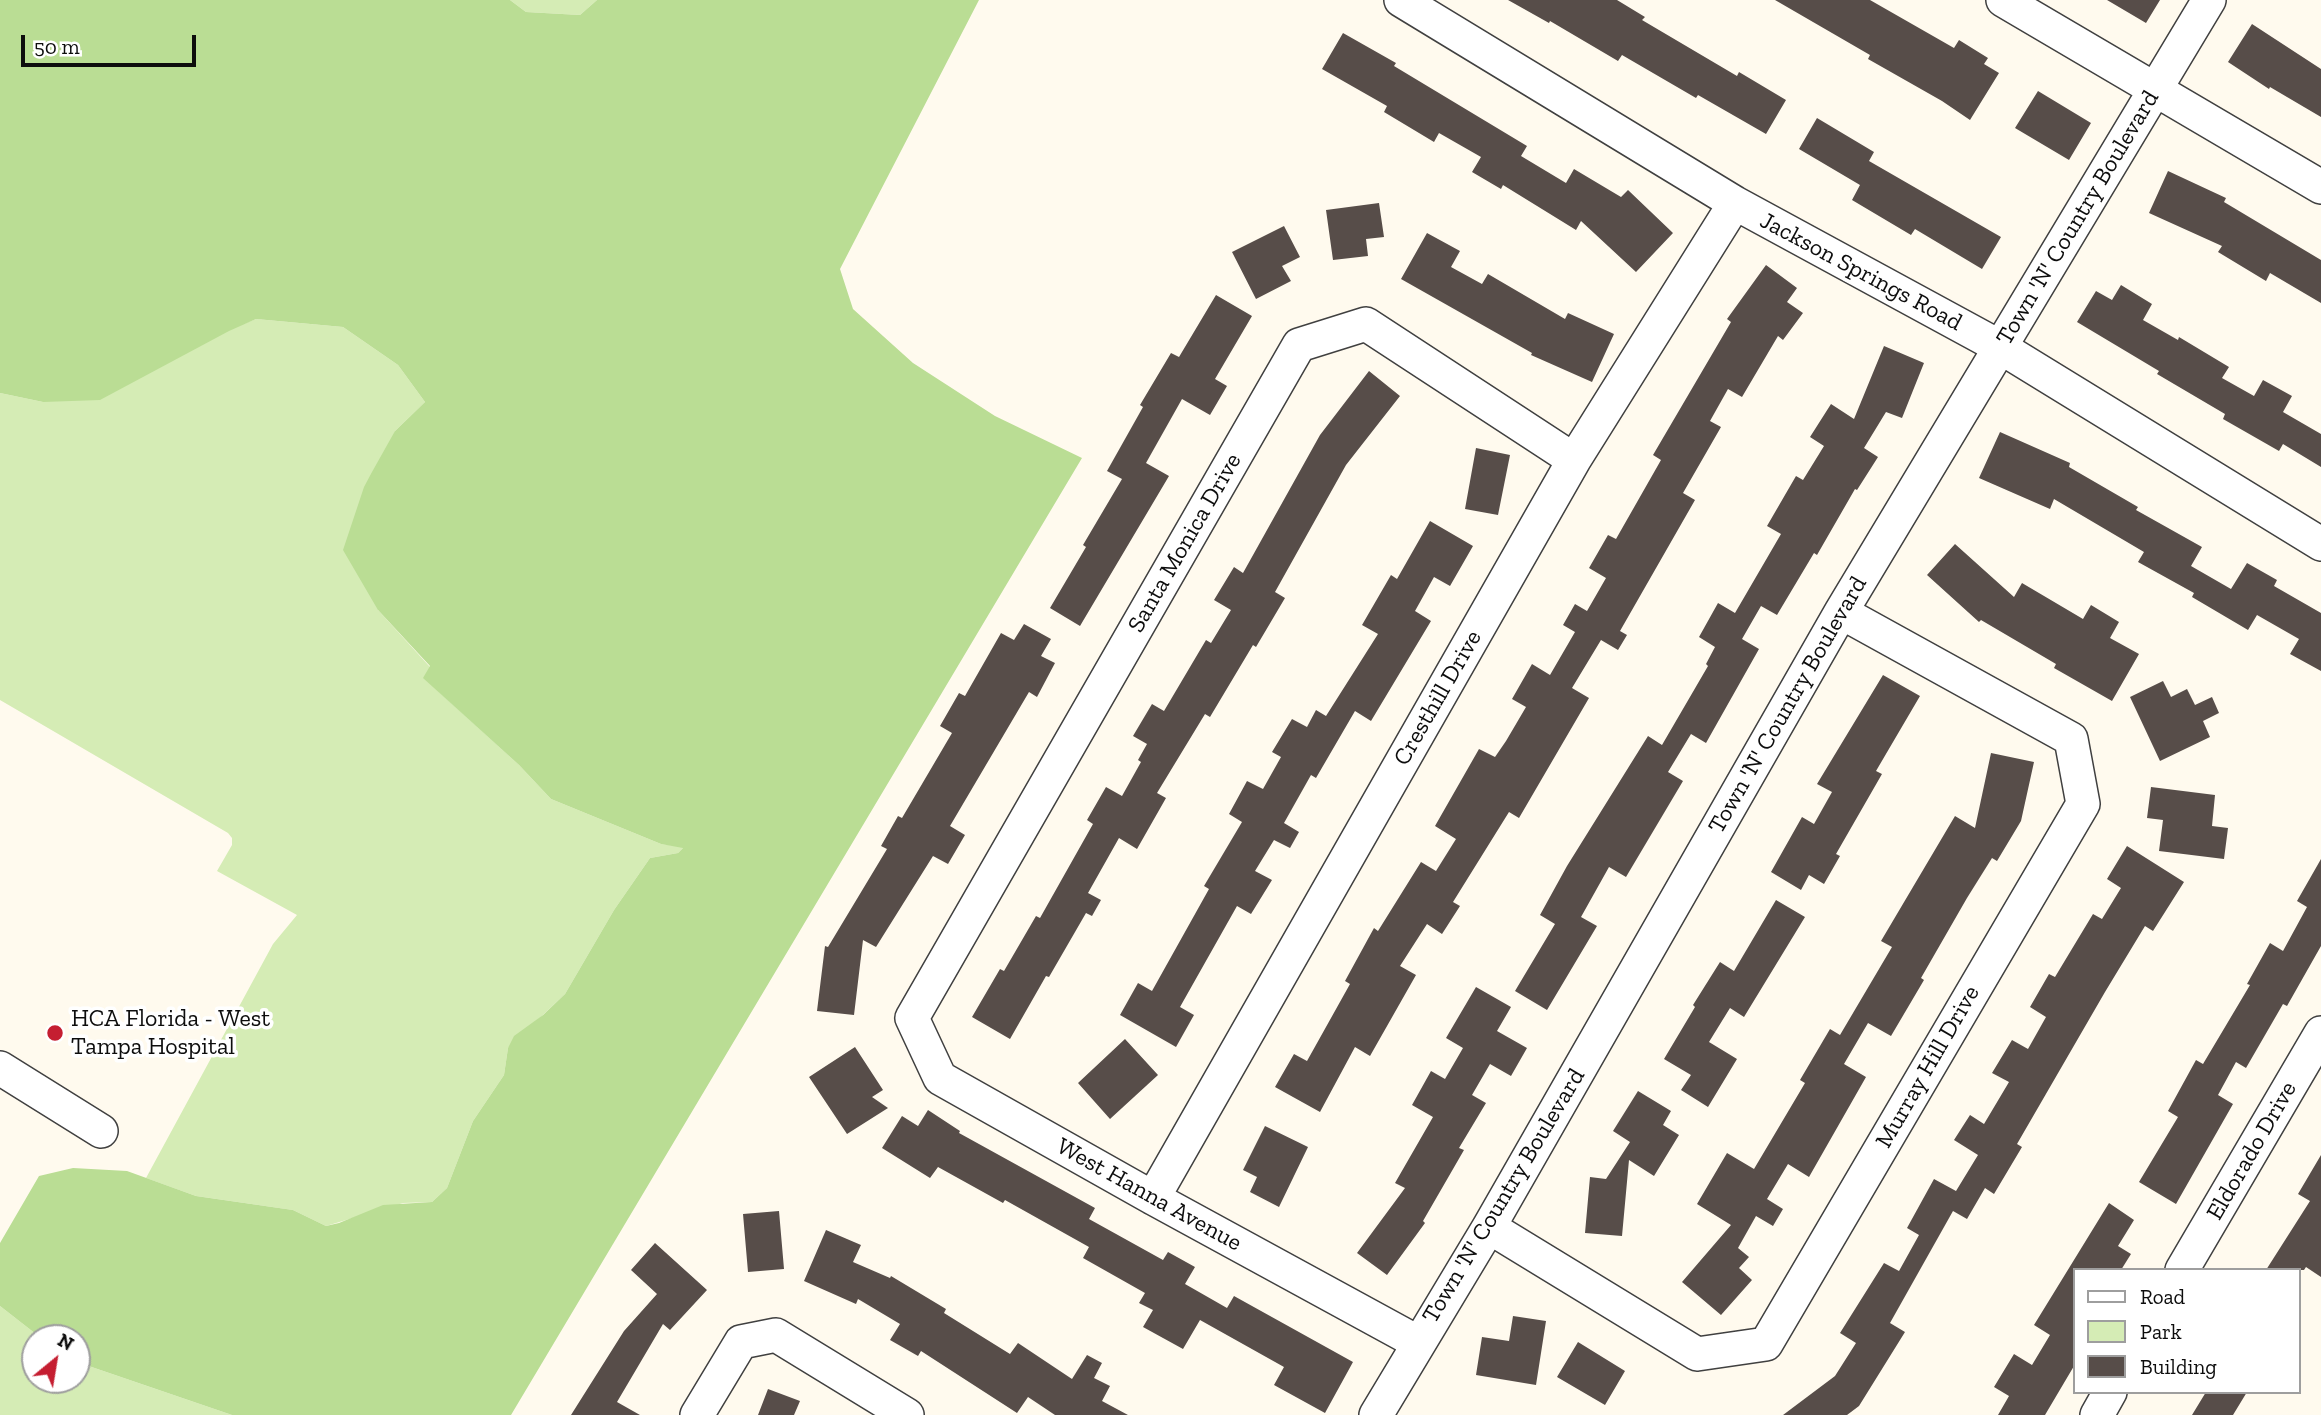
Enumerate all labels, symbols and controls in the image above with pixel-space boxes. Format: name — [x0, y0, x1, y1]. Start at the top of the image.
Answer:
scale bar — [24, 21, 200, 65]
text: 50 m — [34, 34, 80, 59]
street label: Town 'N' Country Boulevard — [1991, 86, 2165, 350]
street label: Jackson Springs Road — [1755, 207, 1967, 337]
street label: Santa Monica Drive — [1122, 448, 1248, 638]
street label: Town 'N' Country Boulevard — [1703, 572, 1873, 838]
street label: Cresthill Drive — [1388, 625, 1488, 771]
street label: Murray Hill Drive — [1870, 981, 1986, 1153]
place label: HCA Florida - West Tampa Hospital — [71, 1005, 270, 1061]
marker: HCA Florida - West Tampa Hospital — [45, 1023, 65, 1043]
street label: Town 'N' Country Boulevard — [1417, 1064, 1591, 1328]
street label: Eldorado Drive — [2201, 1077, 2303, 1225]
street label: West Hanna Avenue — [1051, 1132, 1247, 1258]
legend — [2072, 1268, 2300, 1394]
text: Road — [2140, 1284, 2185, 1309]
text: Park — [2140, 1319, 2182, 1344]
north arrow — [21, 1324, 91, 1394]
text: N — [54, 1329, 78, 1356]
text: Building — [2140, 1354, 2217, 1379]

